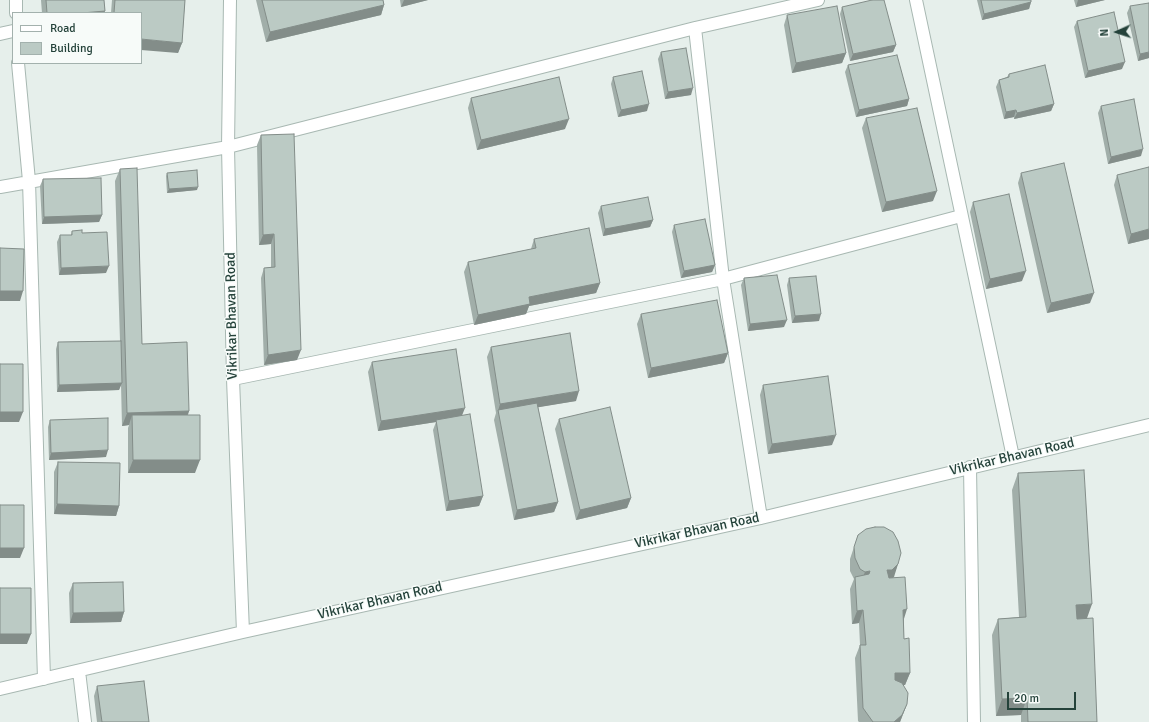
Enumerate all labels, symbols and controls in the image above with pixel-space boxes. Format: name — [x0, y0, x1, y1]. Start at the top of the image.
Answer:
legend — [12, 12, 142, 64]
north arrow — [1097, 12, 1137, 52]
text: Road — [50, 21, 76, 36]
text: N — [1098, 28, 1111, 37]
text: Building — [50, 41, 93, 56]
street label: Vikrikar Bhavan Road — [222, 252, 242, 380]
street label: Vikrikar Bhavan Road — [948, 434, 1076, 480]
street label: Vikrikar Bhavan Road — [633, 510, 761, 552]
street label: Vikrikar Bhavan Road — [316, 578, 444, 624]
scale bar — [1009, 684, 1078, 710]
text: 20 m — [1014, 691, 1039, 706]

